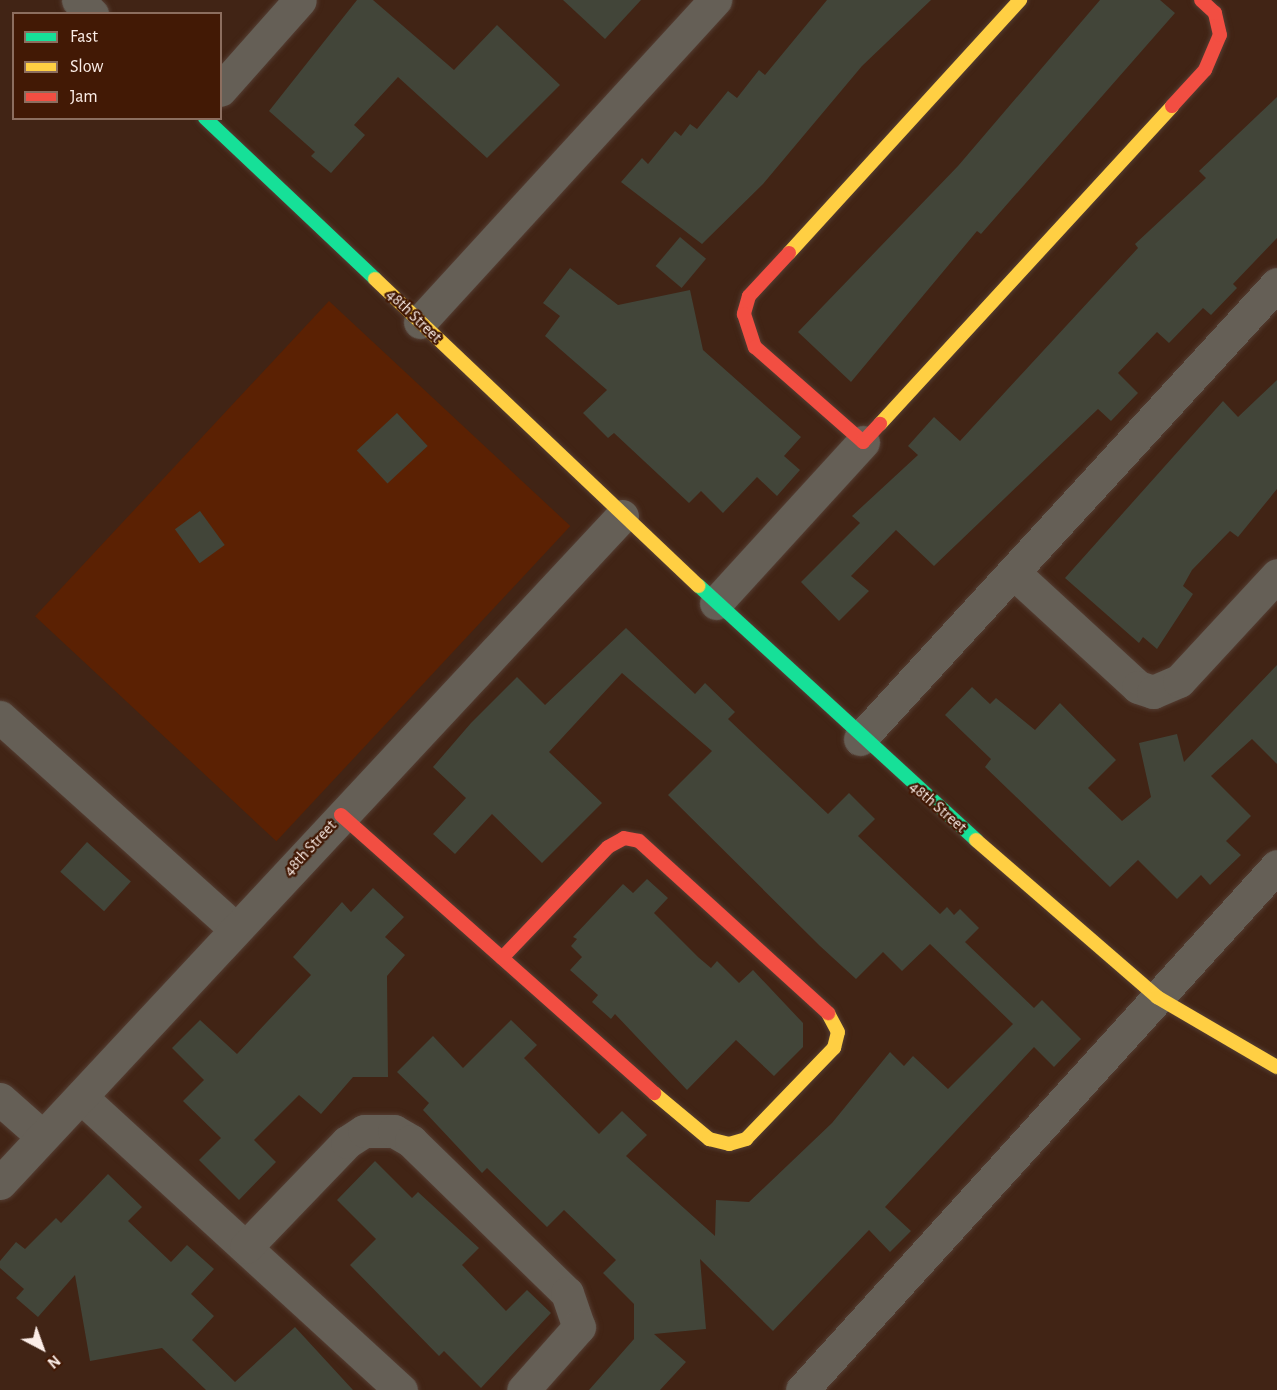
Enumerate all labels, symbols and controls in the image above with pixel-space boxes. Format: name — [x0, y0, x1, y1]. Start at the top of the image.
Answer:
legend — [12, 12, 222, 120]
text: Fast — [70, 28, 98, 46]
text: Slow — [70, 58, 103, 76]
text: Jam — [70, 88, 98, 106]
street label: 48th Street — [383, 285, 445, 347]
street label: 48th Street — [906, 777, 970, 837]
street label: 48th Street — [279, 816, 341, 880]
north arrow — [12, 1318, 72, 1378]
text: N — [44, 1352, 63, 1371]

